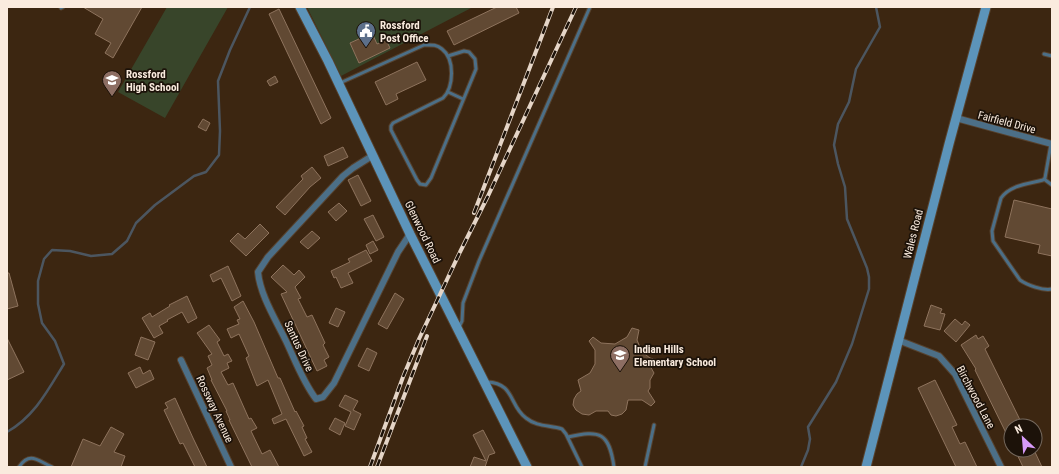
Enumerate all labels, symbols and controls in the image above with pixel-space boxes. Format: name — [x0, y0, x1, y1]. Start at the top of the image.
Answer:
place label: Rossford Post Office — [380, 19, 429, 45]
public building icon: Rossford Post Office — [355, 20, 377, 48]
place label: Rossford High School — [126, 68, 179, 94]
school or university icon: Rossford High School — [101, 69, 123, 97]
street label: Fairfield Drive — [977, 109, 1037, 136]
street label: Glenwood Road — [402, 199, 443, 266]
street label: Wales Road — [901, 208, 926, 260]
street label: Santus Drive — [281, 319, 316, 374]
place label: Indian Hills Elementary School — [634, 343, 716, 369]
school or university icon: Indian Hills Elementary School — [609, 344, 631, 372]
street label: Birchwood Lane — [954, 364, 998, 431]
street label: Rossway Avenue — [193, 374, 236, 445]
north arrow — [1003, 418, 1043, 458]
text: N — [1013, 422, 1025, 437]

